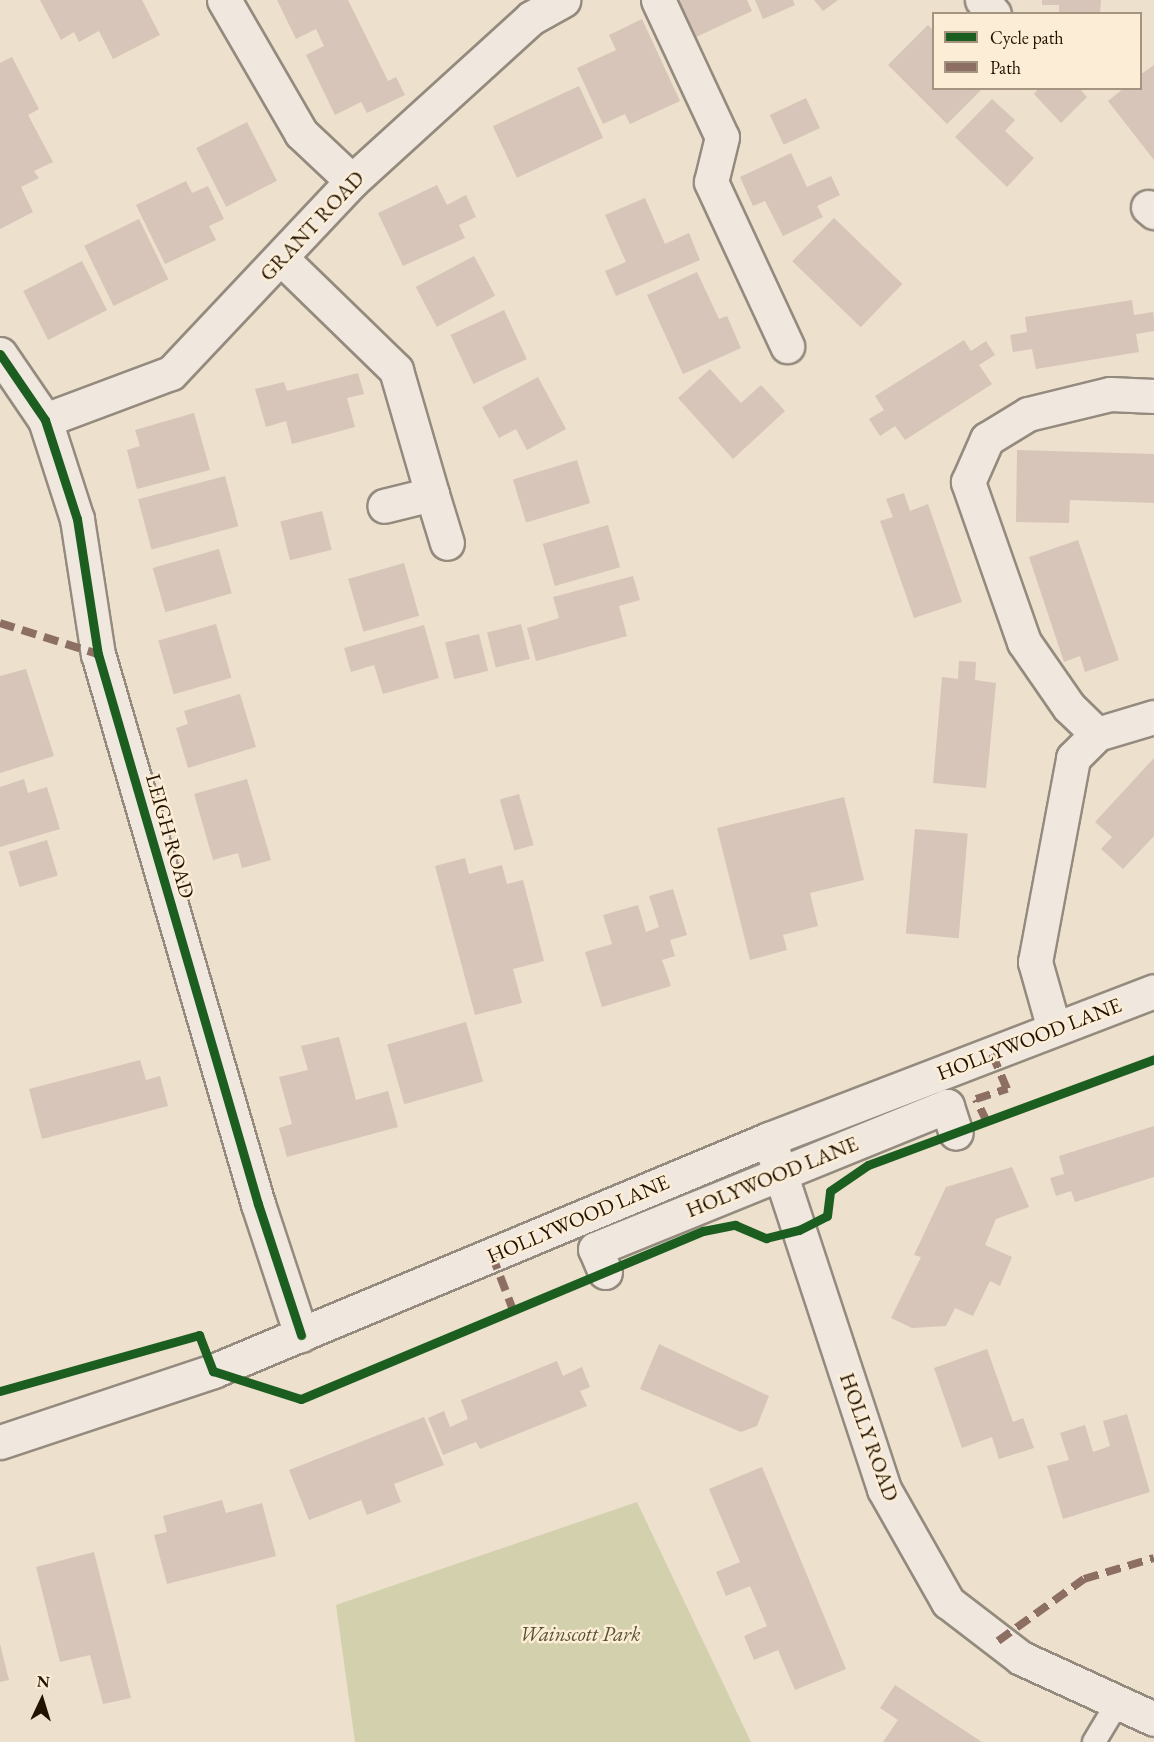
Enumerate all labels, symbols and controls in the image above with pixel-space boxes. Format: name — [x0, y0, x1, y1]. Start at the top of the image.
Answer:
legend — [932, 12, 1142, 90]
text: Cycle path — [990, 26, 1064, 49]
text: Path — [990, 56, 1021, 79]
street label: GRANT ROAD — [255, 166, 369, 286]
street label: LEIGH ROAD — [140, 771, 200, 901]
street label: HOLLYWOOD LANE — [933, 992, 1125, 1086]
street label: HOLYWOOD LANE — [682, 1131, 862, 1223]
street label: HOLLYWOOD LANE — [483, 1169, 673, 1269]
street label: HOLLY ROAD — [834, 1369, 904, 1505]
park label: Wainscott Park — [519, 1621, 641, 1647]
north arrow — [12, 1670, 72, 1730]
text: N — [36, 1671, 50, 1692]

